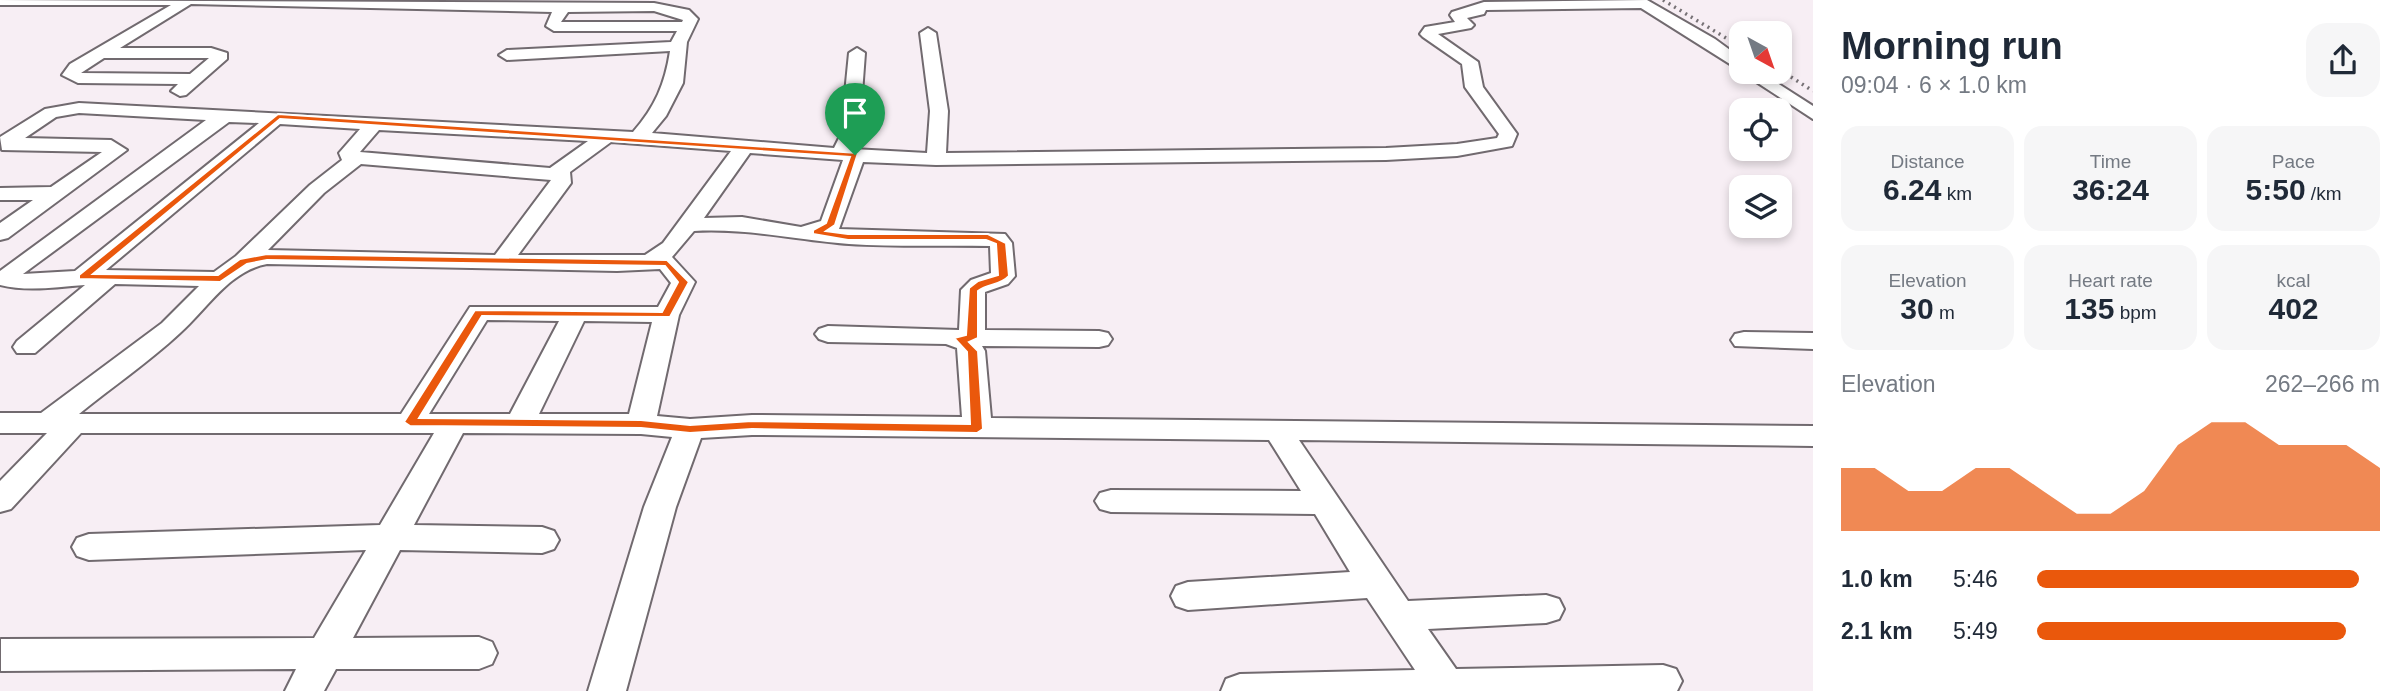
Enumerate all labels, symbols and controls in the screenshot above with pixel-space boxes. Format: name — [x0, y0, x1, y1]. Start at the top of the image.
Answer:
north arrow — [1729, 21, 1792, 84]
map controls — [1729, 21, 1792, 238]
button: share — [2306, 23, 2380, 97]
text: Morning run — [1841, 25, 2063, 67]
text: 09:04 · 6 × 1.0 km — [1841, 72, 2027, 98]
pin — [825, 83, 885, 155]
icon: arrive — [836, 94, 874, 132]
button: locate — [1729, 98, 1792, 161]
text: Distance — [1891, 151, 1964, 172]
text: Time — [2090, 151, 2131, 172]
text: Pace — [2272, 151, 2315, 172]
text: 6.24 — [1883, 173, 1941, 206]
text: 36:24 — [2072, 173, 2149, 206]
text: 5:50 — [2246, 173, 2306, 206]
button: layers — [1729, 175, 1792, 238]
text: km — [1941, 183, 1972, 204]
text: /km — [2306, 183, 2341, 204]
text: Elevation — [1888, 270, 1967, 291]
text: Heart rate — [2068, 270, 2153, 291]
text: kcal — [2277, 270, 2310, 291]
text: 30 — [1900, 292, 1934, 325]
text: 135 — [2064, 292, 2114, 325]
text: 402 — [2268, 292, 2319, 325]
text: m — [1934, 302, 1955, 323]
text: bpm — [2114, 302, 2157, 323]
text: Elevation — [1841, 371, 1936, 397]
text: 262–266 m — [2265, 371, 2380, 397]
text: 1.0 km — [1841, 566, 1913, 592]
text: 5:46 — [1953, 566, 1998, 592]
text: 2.1 km — [1841, 618, 1913, 644]
text: 5:49 — [1953, 618, 1998, 644]

